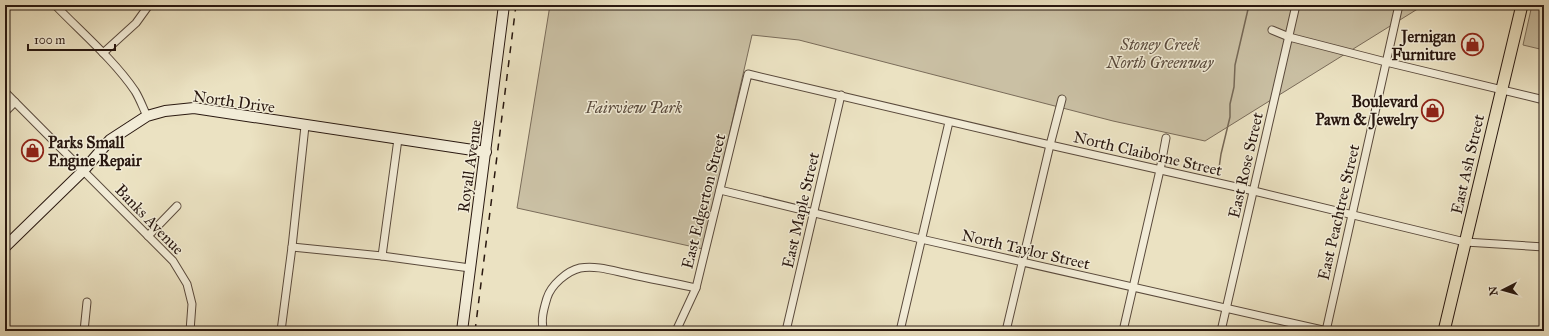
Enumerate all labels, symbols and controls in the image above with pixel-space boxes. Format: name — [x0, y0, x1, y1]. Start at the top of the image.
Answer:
scale bar — [28, 26, 115, 52]
place label: Jernigan Furniture — [1391, 27, 1456, 64]
shop icon: Jernigan Furniture — [1459, 32, 1485, 58]
text: 100 m — [34, 33, 65, 47]
park label: Stoney Creek North Greenway — [1106, 35, 1214, 72]
street label: North Drive — [192, 86, 276, 117]
place label: Boulevard Pawn & Jewelry — [1315, 92, 1420, 130]
shop icon: Boulevard Pawn & Jewelry — [1420, 97, 1446, 123]
park label: Fairview Park — [585, 98, 682, 117]
street label: East Rose Street — [1224, 110, 1267, 220]
street label: East Ash Street — [1447, 112, 1488, 216]
street label: Royall Avenue — [454, 118, 485, 214]
street label: North Claiborne Street — [1072, 127, 1224, 180]
street label: East Edgerton Street — [678, 131, 731, 271]
place label: Parks Small Engine Repair — [48, 133, 143, 171]
shop icon: Parks Small Engine Repair — [20, 138, 46, 164]
street label: East Peachtree Street — [1314, 142, 1363, 282]
street label: East Maple Street — [778, 150, 823, 270]
street label: Banks Avenue — [111, 180, 188, 259]
street label: North Taylor Street — [960, 225, 1092, 274]
north arrow — [1483, 270, 1523, 310]
text: N — [1487, 285, 1501, 296]

